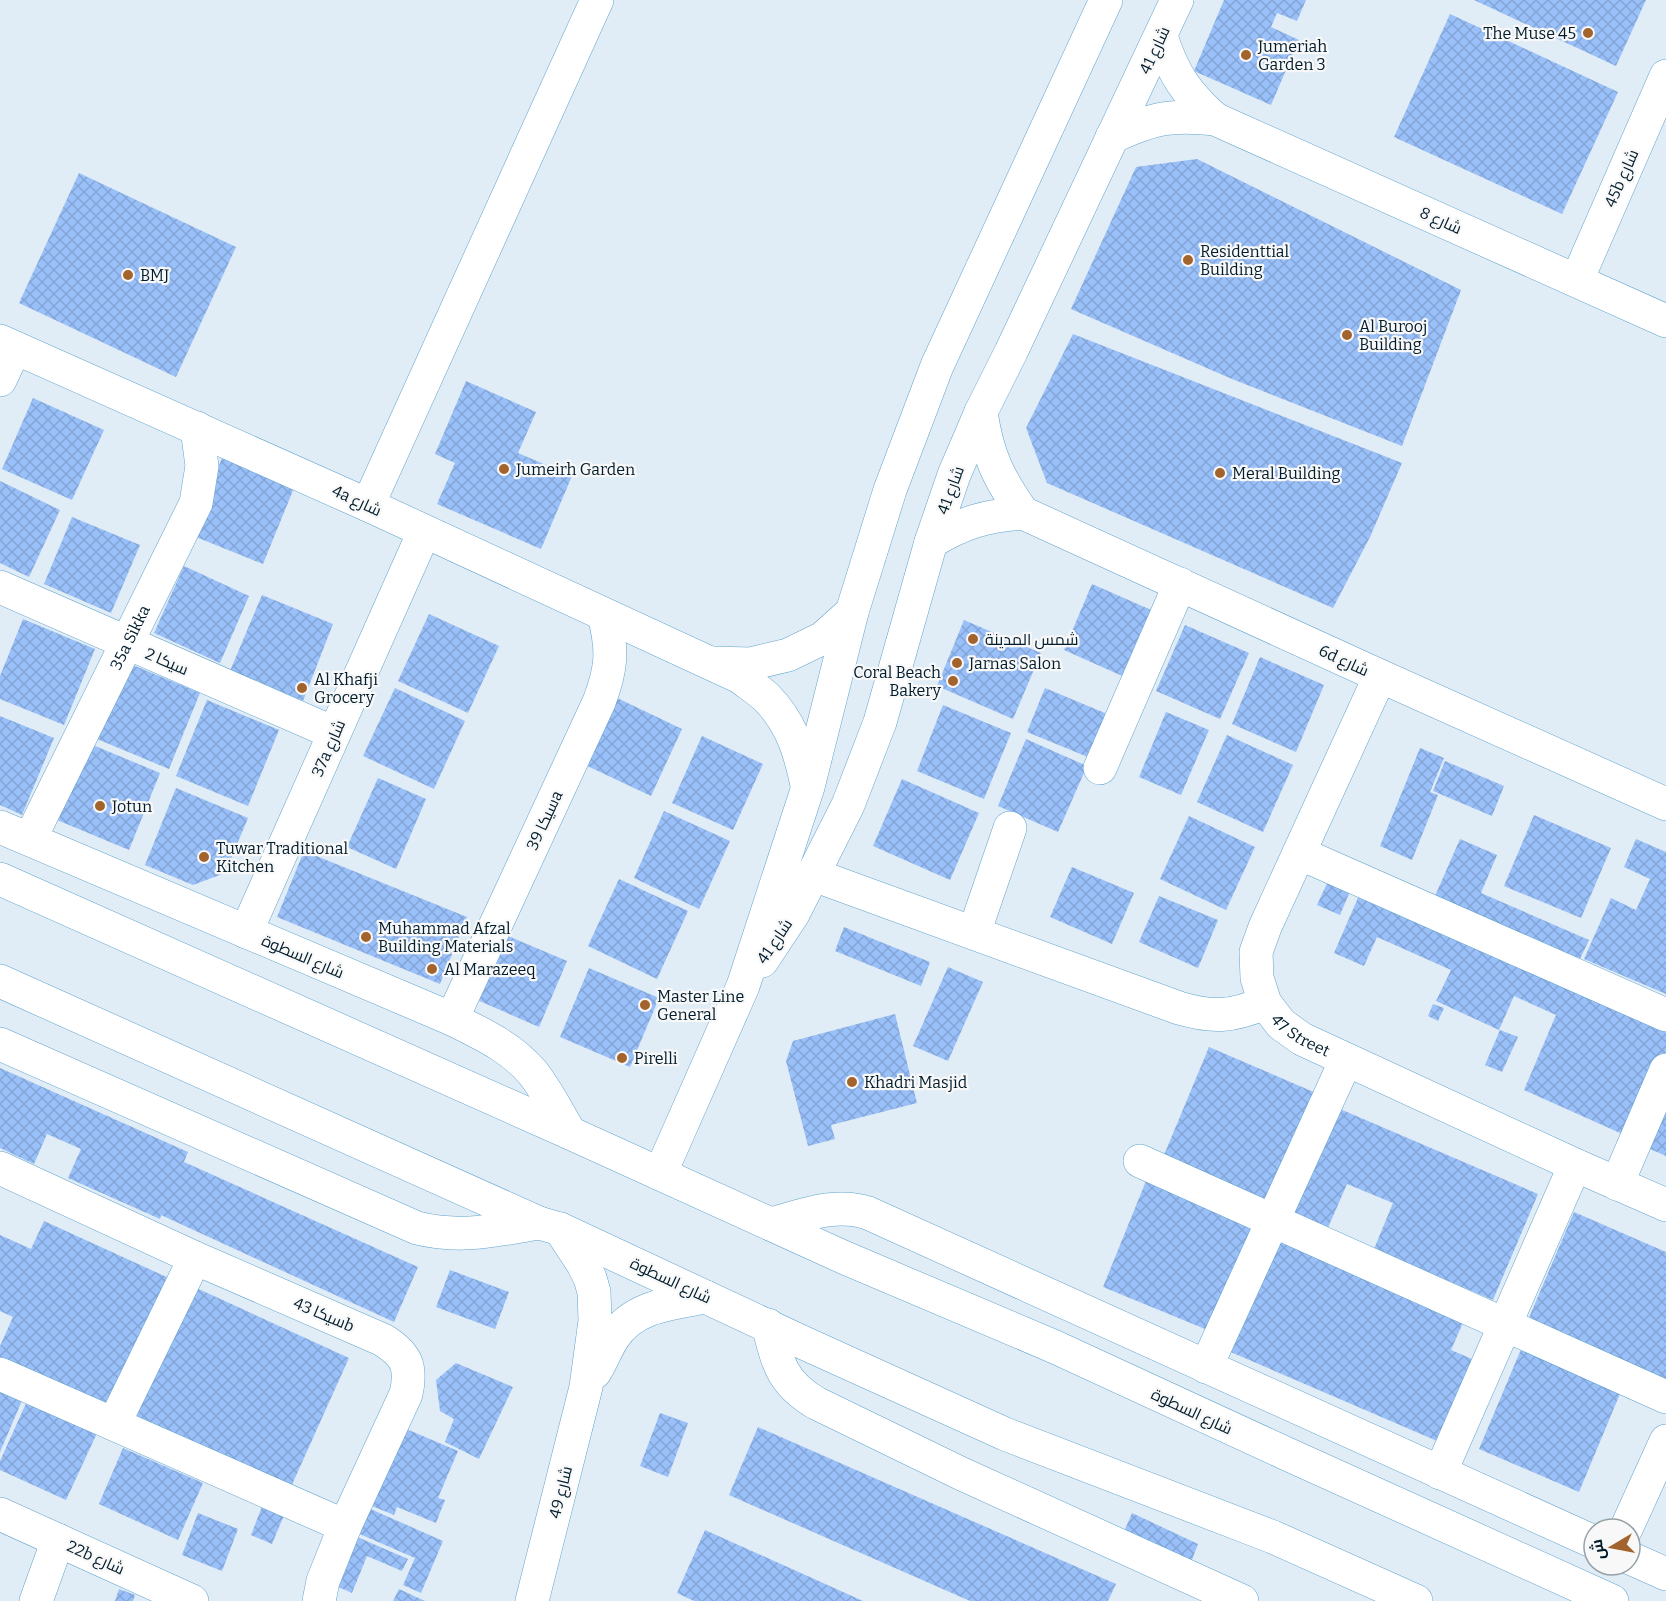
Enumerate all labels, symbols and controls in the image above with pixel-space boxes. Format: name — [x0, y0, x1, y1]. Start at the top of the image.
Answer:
street label: شارع 41 — [1135, 24, 1175, 78]
place label: The Muse 45 — [1483, 24, 1576, 43]
marker: The Muse 45 — [1581, 26, 1595, 40]
place label: Jumeriah Garden 3 — [1257, 37, 1327, 74]
marker: Jumeriah Garden 3 — [1239, 48, 1253, 62]
street label: 45b شارع — [1600, 146, 1644, 211]
street label: 8 شارع — [1416, 203, 1465, 240]
place label: Residenttial Building — [1200, 242, 1290, 279]
marker: Residenttial Building — [1181, 253, 1195, 267]
place label: BMJ — [140, 266, 169, 285]
marker: BMJ — [121, 268, 135, 282]
place label: Al Burooj Building — [1359, 317, 1427, 354]
marker: Al Burooj Building — [1340, 328, 1354, 342]
place label: Jumeirh Garden — [515, 460, 635, 479]
marker: Jumeirh Garden — [497, 462, 511, 476]
street label: شارع 41 — [933, 463, 970, 518]
place label: Meral Building — [1232, 464, 1341, 483]
marker: Meral Building — [1213, 466, 1227, 480]
street label: 4a شارع — [328, 481, 385, 522]
street label: 35a Sikka — [106, 602, 154, 673]
place label: شمس المدينة — [985, 630, 1078, 650]
marker: شمس المدينة — [966, 632, 980, 646]
street label: 6d شارع — [1315, 641, 1372, 682]
street label: سيكا 2 — [142, 644, 191, 679]
place label: Jarnas Salon — [968, 654, 1061, 673]
marker: Jarnas Salon — [950, 656, 964, 670]
place label: Coral Beach Bakery — [853, 663, 942, 700]
place label: Al Khafji Grocery — [314, 670, 378, 707]
marker: Coral Beach Bakery — [946, 674, 960, 688]
marker: Al Khafji Grocery — [295, 681, 309, 695]
street label: 37a شارع — [308, 717, 351, 780]
street label: سيكا 39a — [522, 787, 567, 853]
place label: Jotun — [111, 797, 152, 816]
marker: Jotun — [93, 799, 107, 813]
place label: Tuwar Traditional Kitchen — [216, 839, 348, 876]
marker: Tuwar Traditional Kitchen — [197, 850, 211, 864]
street label: شارع 41 — [753, 915, 798, 968]
place label: Muhammad Afzal Building Materials — [378, 919, 513, 956]
marker: Muhammad Afzal Building Materials — [359, 930, 373, 944]
street label: شارع السطوة — [258, 931, 347, 984]
place label: Al Marazeeq — [444, 960, 536, 979]
marker: Al Marazeeq — [425, 962, 439, 976]
place label: Master Line General — [657, 987, 744, 1024]
marker: Master Line General — [638, 998, 652, 1012]
street label: 47 Street — [1267, 1010, 1333, 1061]
place label: Pirelli — [634, 1049, 678, 1068]
marker: Pirelli — [615, 1051, 629, 1065]
place label: Khadri Masjid — [864, 1073, 968, 1092]
marker: Khadri Masjid — [845, 1075, 859, 1089]
street label: شارع السطوة — [626, 1253, 714, 1309]
street label: سيكا 43b — [291, 1293, 357, 1336]
street label: شارع السطوة — [1147, 1384, 1235, 1440]
street label: شارع 49 — [545, 1464, 578, 1521]
north arrow — [1582, 1517, 1642, 1577]
street label: 22b شارع — [63, 1536, 127, 1580]
text: ش — [1587, 1538, 1609, 1561]

